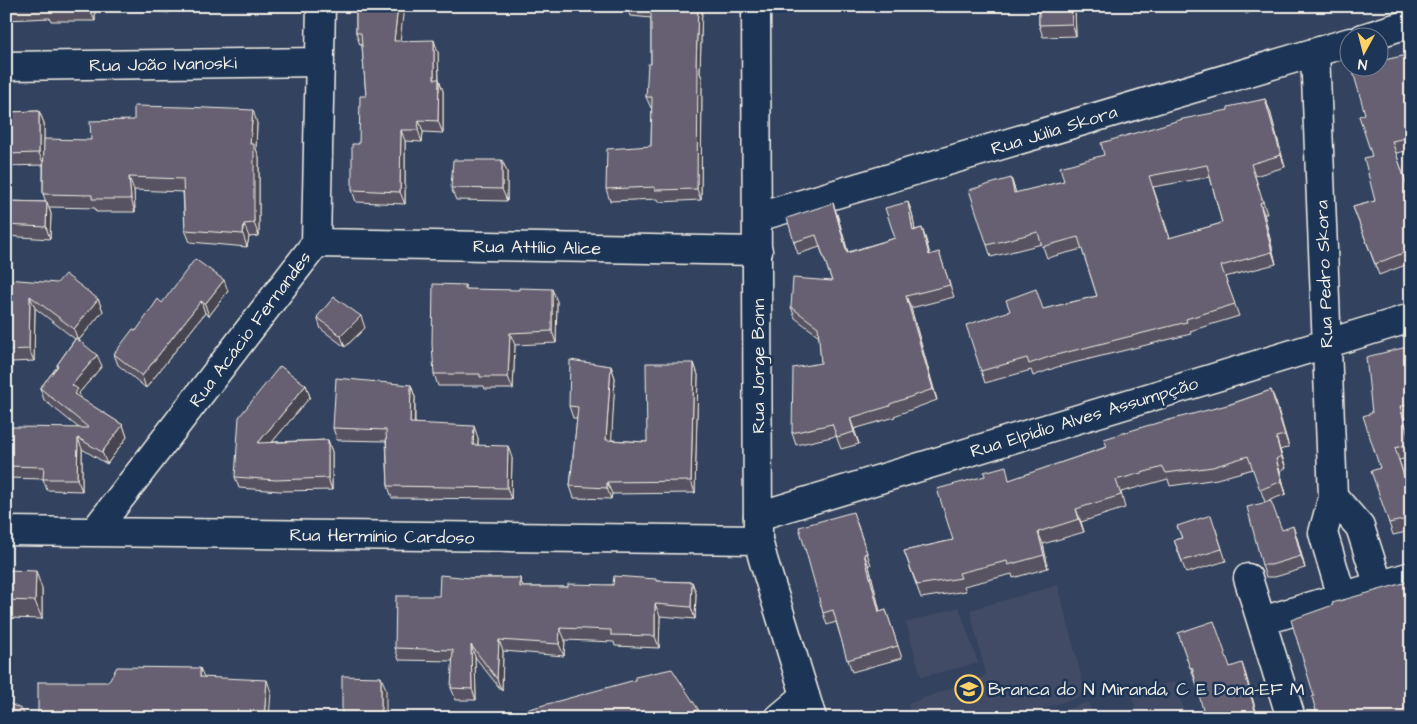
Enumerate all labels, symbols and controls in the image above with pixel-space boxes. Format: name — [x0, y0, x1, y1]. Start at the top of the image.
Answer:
north arrow — [1340, 28, 1390, 78]
street label: Rua João Ivanoski — [89, 51, 237, 78]
text: N — [1357, 53, 1368, 74]
street label: Rua Júlia Skora — [988, 99, 1120, 162]
street label: Rua Pedro Skora — [1309, 200, 1340, 348]
street label: Rua Attílio Alice — [473, 234, 602, 261]
street label: Rua Acácio Fernandes — [183, 246, 317, 412]
street label: Rua Jorge Bonn — [746, 298, 772, 434]
street label: Rua Elpídio Alves Assumpção — [967, 371, 1201, 464]
street label: Rua Hermínio Cardoso — [289, 522, 475, 551]
school or university icon: Branca do N Miranda, C E Dona-EF M — [954, 674, 984, 704]
place label: Branca do N Miranda, C E Dona-EF M — [988, 677, 1305, 702]

